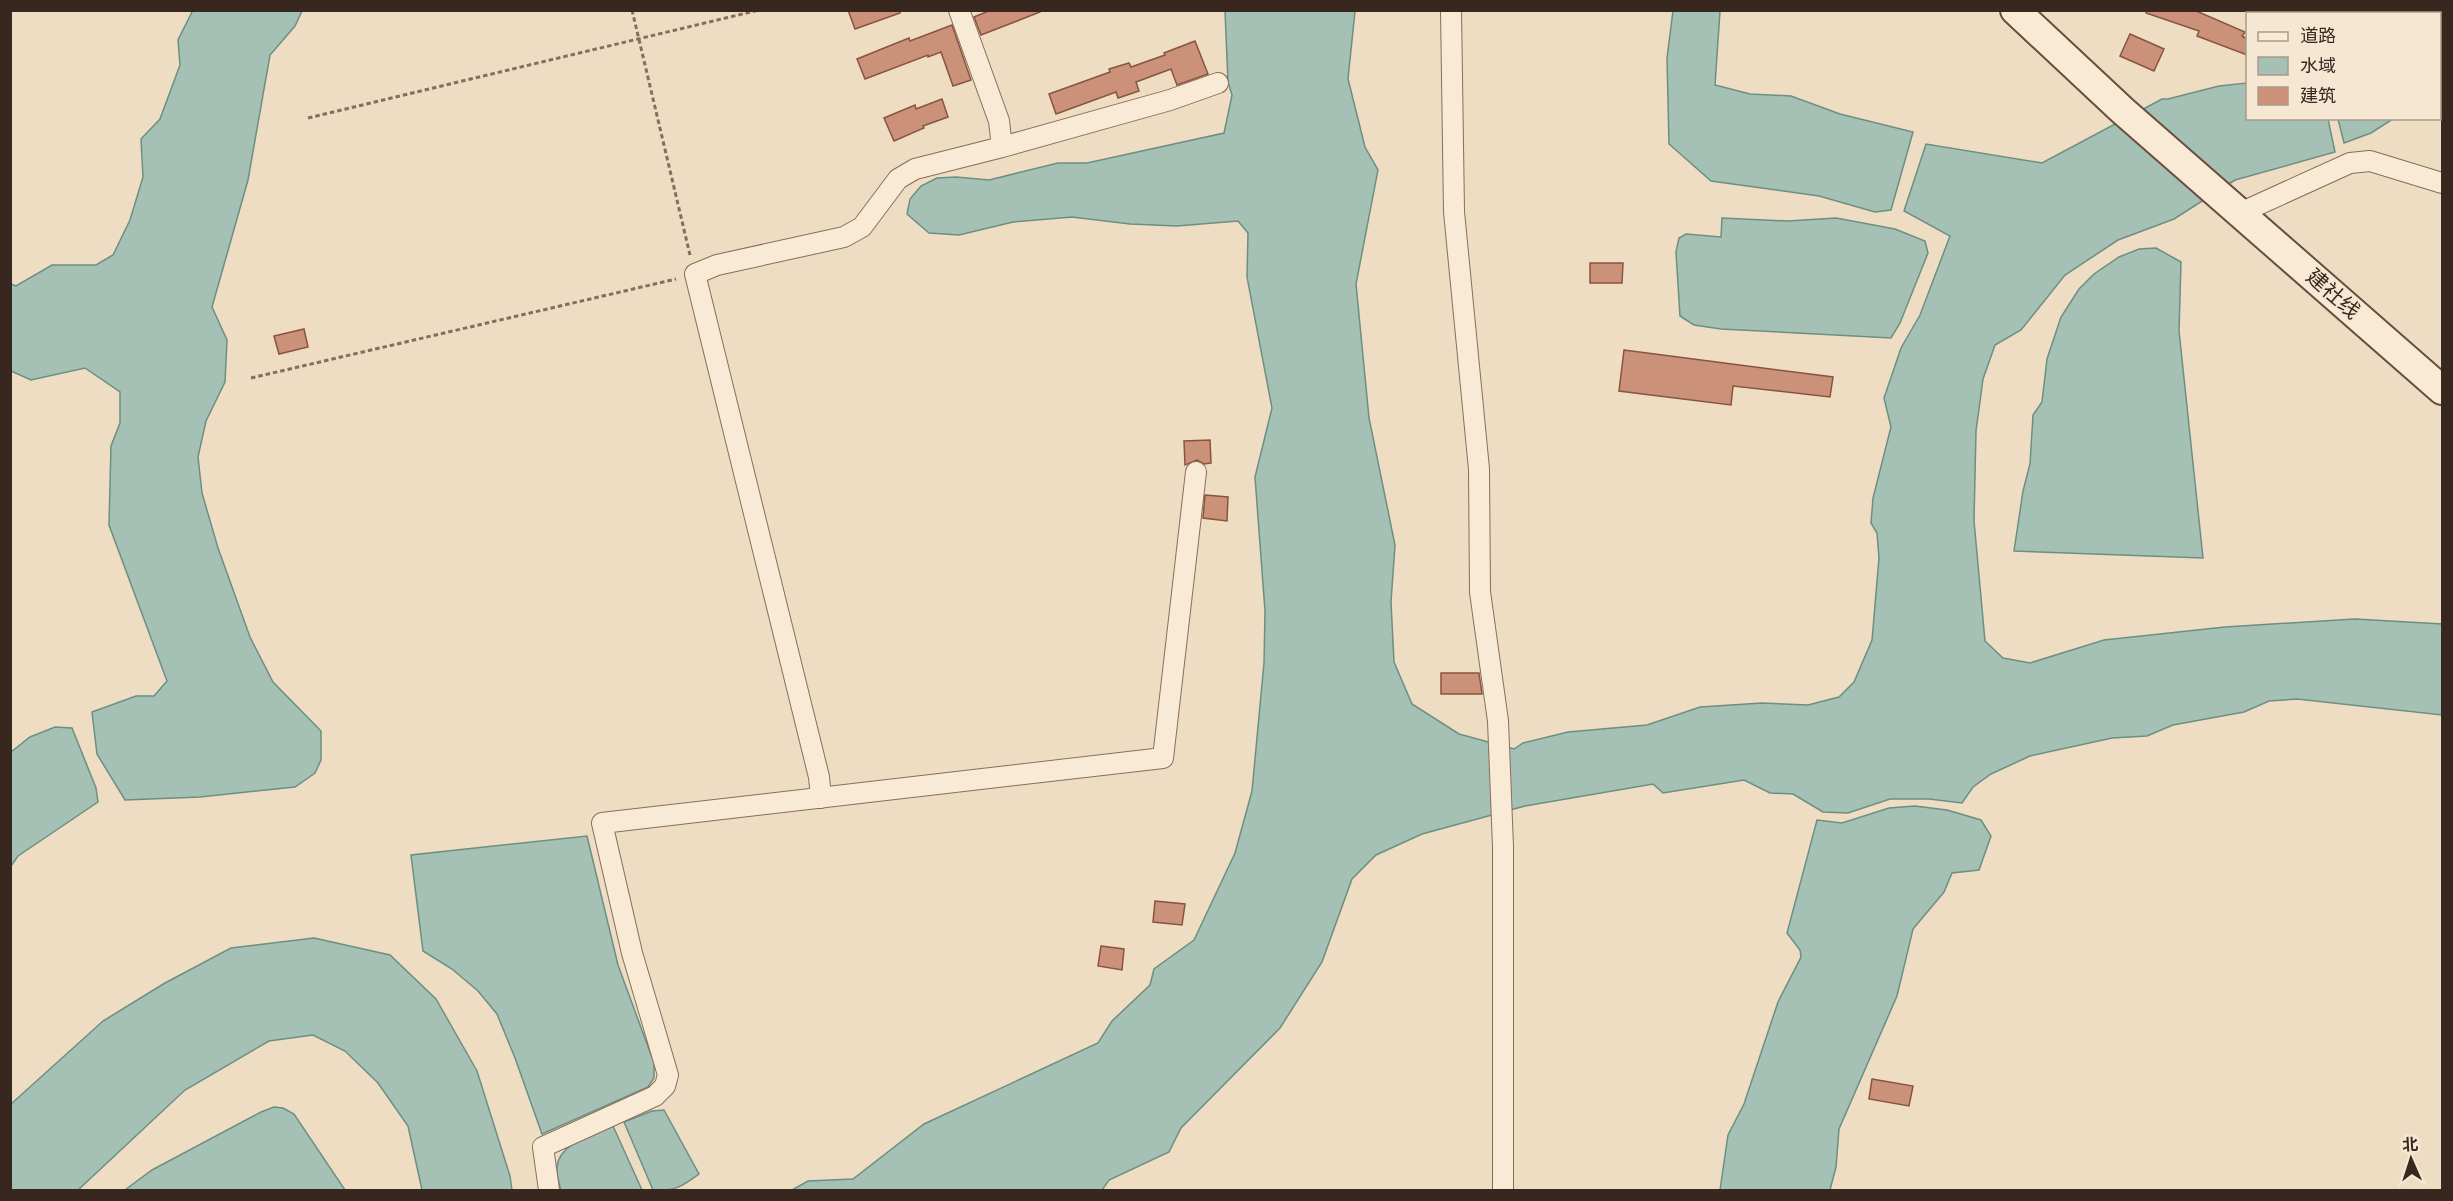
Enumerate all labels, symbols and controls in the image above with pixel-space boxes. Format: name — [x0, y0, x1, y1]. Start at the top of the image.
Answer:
legend — [2246, 12, 2441, 120]
text: 道路 — [2300, 25, 2336, 47]
text: 水域 — [2300, 55, 2336, 77]
text: 建筑 — [2300, 85, 2336, 107]
street label: 建社线 — [2301, 264, 2365, 324]
north arrow — [2381, 1129, 2441, 1189]
text: 北 — [2402, 1135, 2419, 1154]

